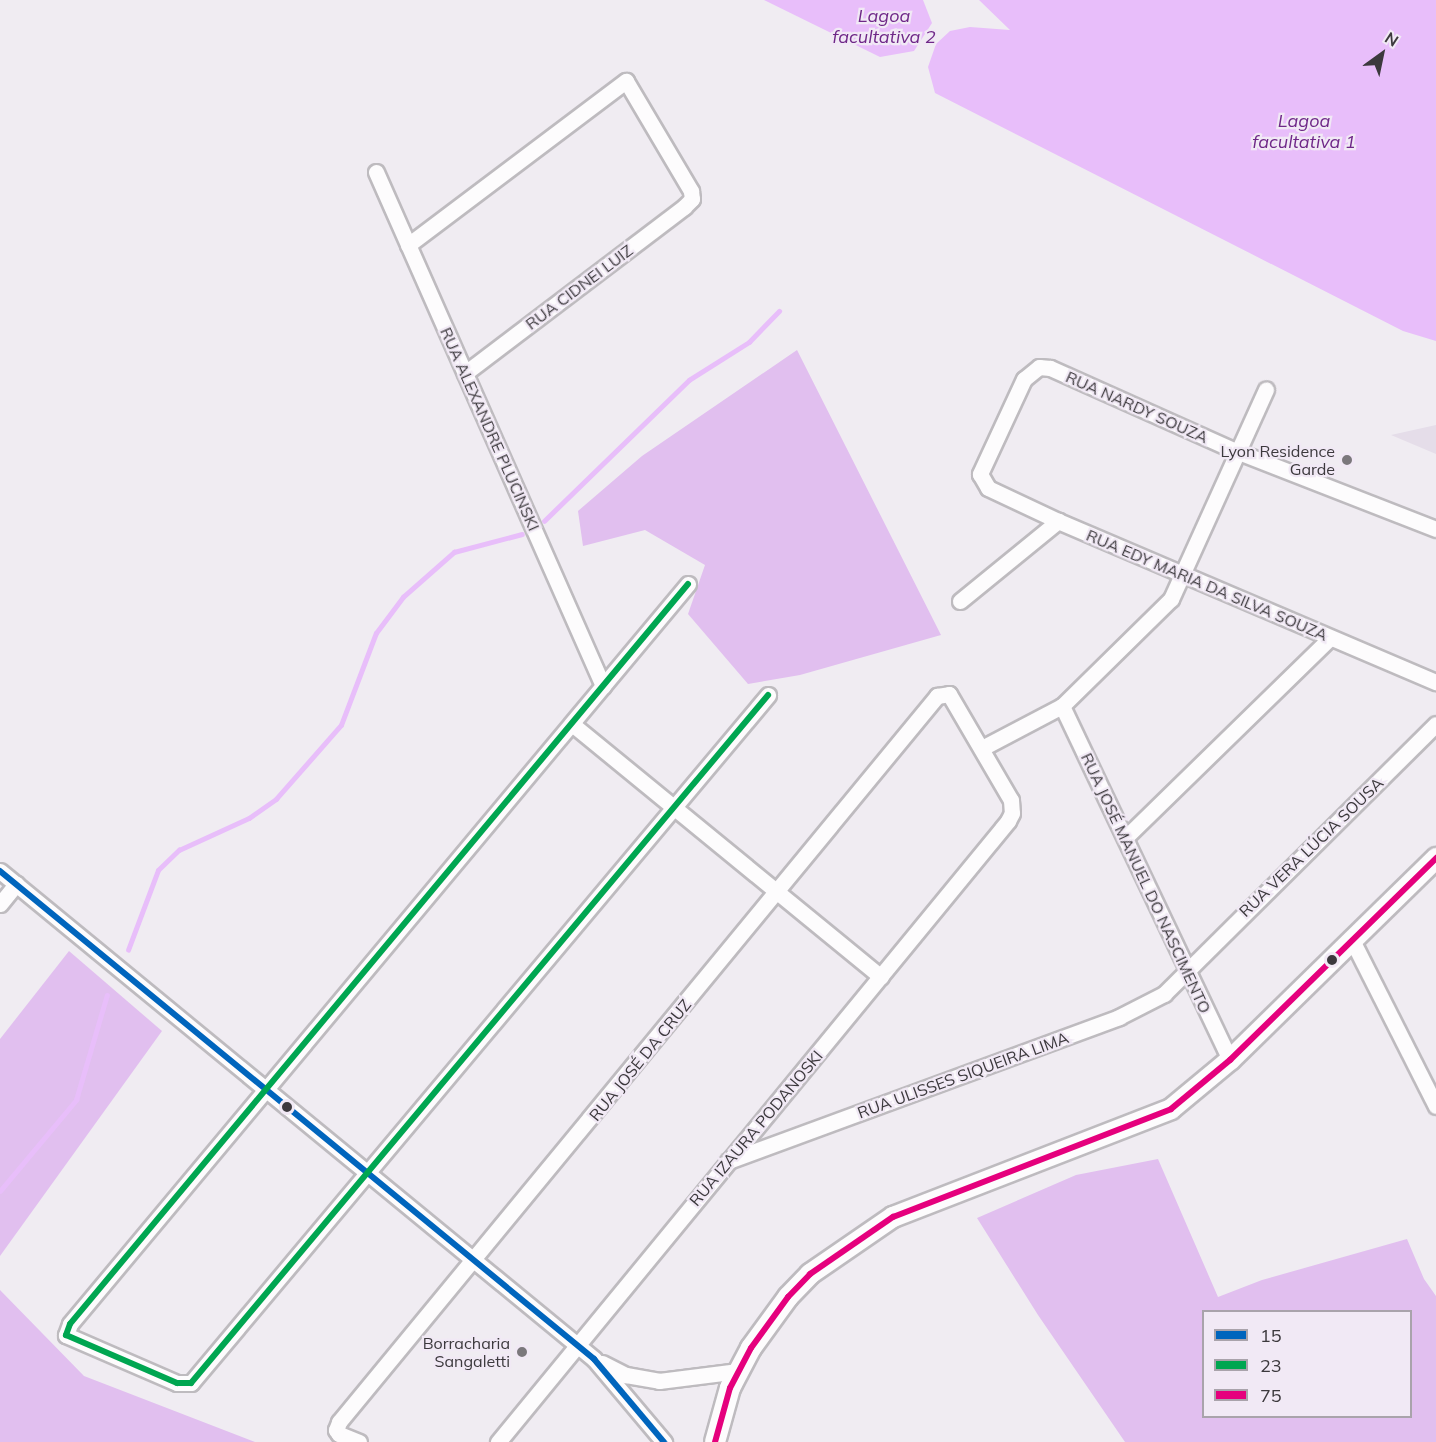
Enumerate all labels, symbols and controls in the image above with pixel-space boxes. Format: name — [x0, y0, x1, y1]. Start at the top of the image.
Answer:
water label: Lagoa facultativa 2 — [832, 6, 936, 48]
north arrow — [1352, 24, 1412, 84]
text: N — [1381, 27, 1402, 51]
water label: Lagoa facultativa 1 — [1252, 111, 1356, 154]
street label: RUA CIDNEI LUIZ — [522, 241, 636, 333]
street label: RUA ALEXANDRE PLUCINSKI — [436, 324, 544, 534]
street label: RUA NARDY SOUZA — [1063, 367, 1211, 447]
place label: Lyon Residence Garde — [1220, 441, 1335, 479]
marker: Lyon Residence Garde — [1340, 453, 1354, 467]
street label: RUA EDY MARIA DA SILVA SOUZA — [1084, 525, 1330, 645]
street label: RUA JOSÉ MANUEL DO NASCIMENTO — [1077, 750, 1215, 1016]
street label: RUA VERA LÚCIA SOUSA — [1235, 773, 1387, 921]
unlabelled marker — [1326, 954, 1338, 966]
street label: RUA JOSÉ DA CRUZ — [585, 995, 695, 1125]
street label: RUA ULISSES SIQUEIRA LIMA — [855, 1028, 1071, 1122]
street label: RUA IZAURA PODANOSKI — [685, 1046, 827, 1210]
unlabelled marker — [281, 1101, 293, 1113]
legend — [1202, 1310, 1412, 1418]
text: 15 — [1260, 1324, 1282, 1347]
place label: Borracharia Sangaletti — [423, 1333, 510, 1371]
marker: Borracharia Sangaletti — [515, 1345, 529, 1359]
text: 23 — [1260, 1354, 1282, 1377]
text: 75 — [1260, 1384, 1282, 1407]

